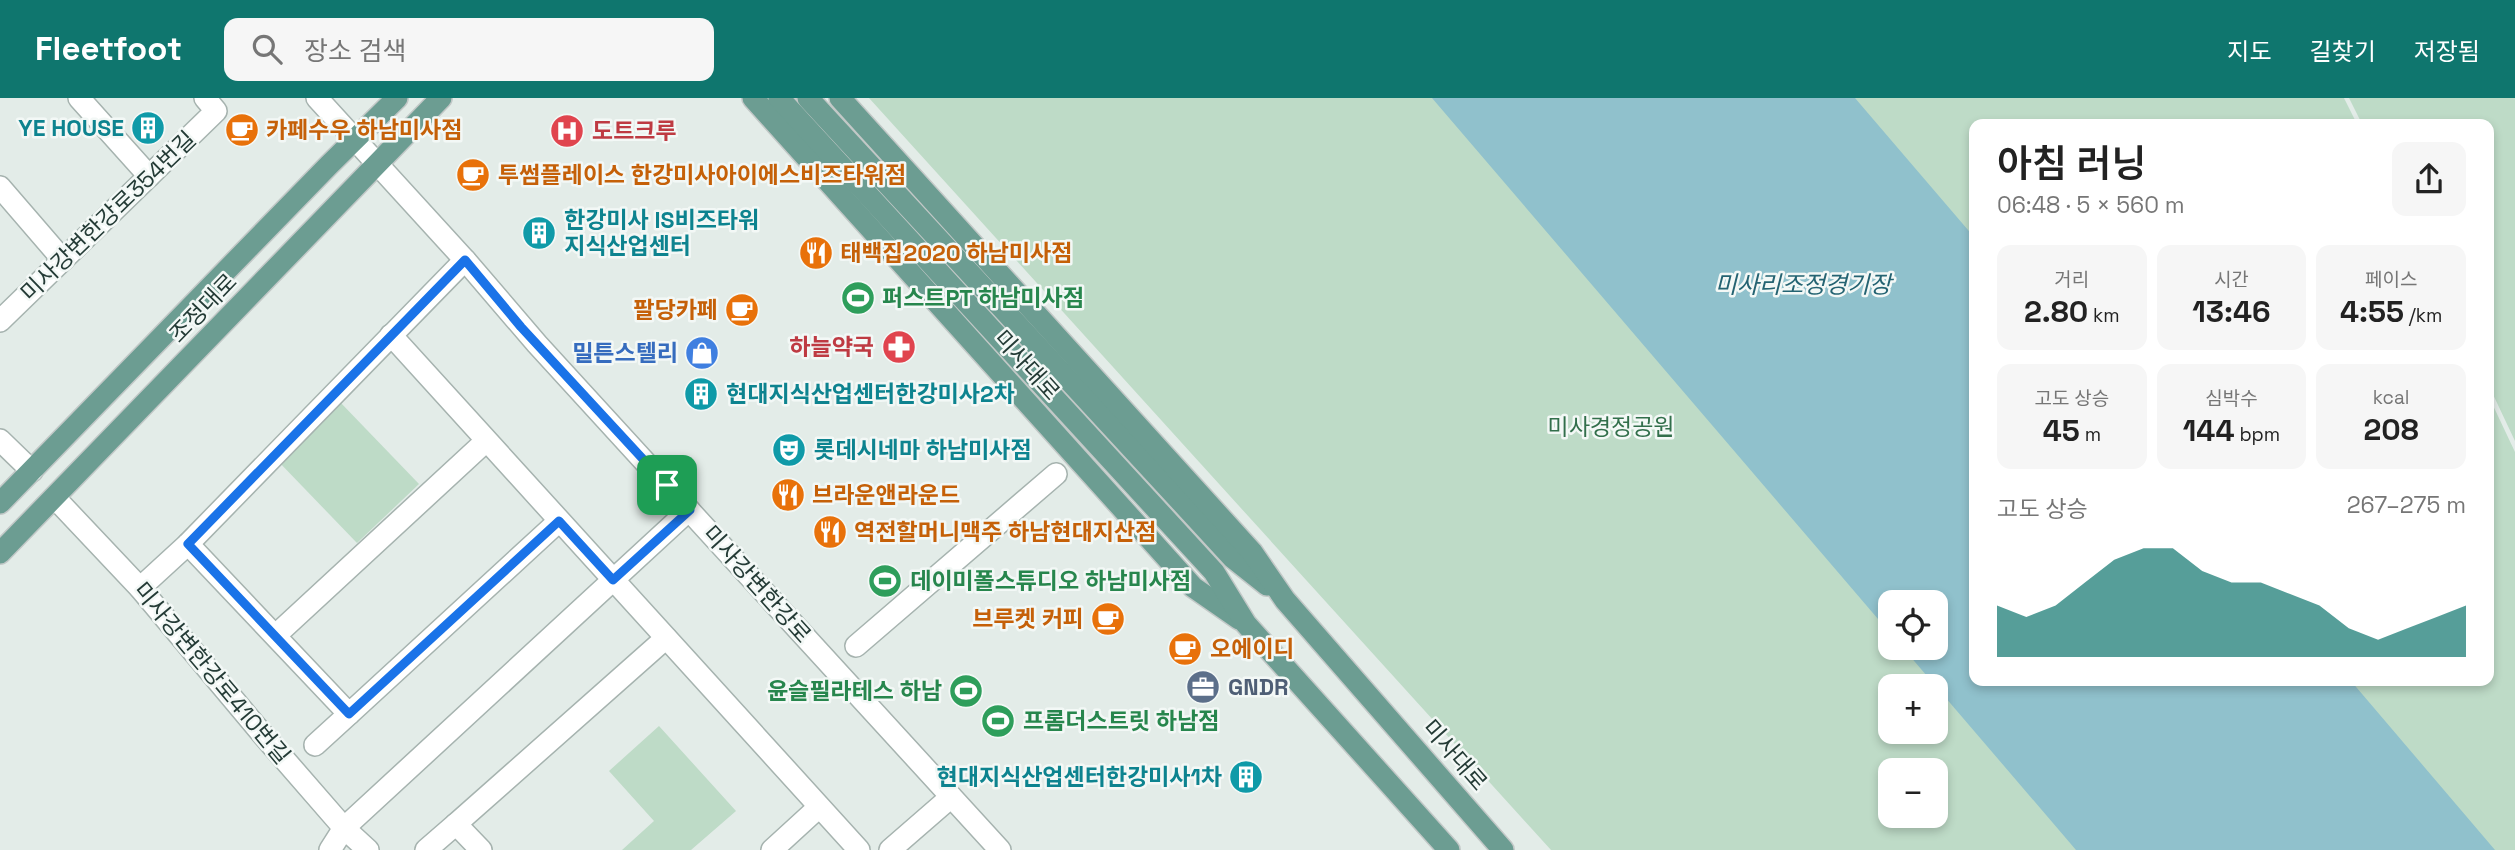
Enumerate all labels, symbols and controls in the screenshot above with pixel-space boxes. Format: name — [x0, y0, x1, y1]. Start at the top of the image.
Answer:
search box — [224, 18, 714, 81]
text: Fleetfoot — [35, 28, 182, 70]
icon: search — [248, 30, 286, 68]
text: 장소 검색 — [304, 34, 406, 68]
text: 지도 — [2227, 36, 2272, 67]
text: 길찾기 — [2310, 36, 2376, 67]
text: 저장됨 — [2414, 36, 2480, 67]
building icon: YE HOUSE — [129, 109, 167, 147]
cafe icon: 카페수우 하남미사점 — [223, 111, 261, 149]
hospital icon: 도트크루 — [548, 112, 586, 150]
place label: YE HOUSE — [18, 113, 124, 143]
place label: 카페수우 하남미사점 — [266, 115, 462, 145]
place label: 도트크루 — [592, 116, 677, 146]
street label: 미사강변한강로354번길 — [14, 124, 202, 308]
text: 아침 러닝 — [1997, 140, 2147, 188]
button: share — [2392, 142, 2466, 216]
cafe icon: 투썸플레이스 한강미사아이에스비즈타워점 — [454, 156, 492, 194]
place label: 투썸플레이스 한강미사아이에스비즈타워점 — [498, 160, 906, 190]
text: 06:48 · 5 × 560 m — [1997, 190, 2185, 220]
place label: 한강미사 IS비즈타워 지식산업센터 — [564, 205, 759, 261]
building icon: 한강미사 IS비즈타워 지식산업센터 — [520, 214, 558, 252]
restaurant icon: 태백집2020 하남미사점 — [797, 234, 835, 272]
place label: 태백집2020 하남미사점 — [840, 238, 1072, 268]
street label: 조정대로 — [163, 267, 243, 349]
text: 거리 — [2054, 267, 2089, 292]
text: 시간 — [2214, 267, 2249, 292]
text: 페이스 — [2365, 267, 2417, 292]
water label: 미사리조정경기장 — [1715, 269, 1894, 300]
sports icon: 퍼스트PT 하남미사점 — [839, 279, 877, 317]
place label: 퍼스트PT 하남미사점 — [882, 283, 1084, 313]
cafe icon: 팔당카페 — [723, 291, 761, 329]
text: 2.80 — [2024, 292, 2088, 331]
text: 13:46 — [2192, 292, 2271, 331]
text: 4:55 — [2340, 292, 2404, 331]
place label: 팔당카페 — [633, 295, 718, 325]
text: km — [2088, 303, 2120, 328]
text: /km — [2404, 303, 2442, 328]
street label: 미사대로 — [988, 324, 1066, 406]
pharmacy icon: 하늘약국 — [880, 328, 918, 366]
place label: 하늘약국 — [789, 332, 874, 362]
shop icon: 밀튼스텔리 — [683, 334, 721, 372]
place label: 밀튼스텔리 — [572, 338, 678, 368]
building icon: 현대지식산업센터한강미사2차 — [682, 375, 720, 413]
place label: 현대지식산업센터한강미사2차 — [726, 379, 1015, 409]
text: kcal — [2373, 385, 2410, 410]
text: 고도 상승 — [2034, 386, 2109, 411]
text: 심박수 — [2205, 386, 2258, 411]
text: 208 — [2364, 410, 2419, 449]
text: 45 — [2043, 411, 2080, 450]
text: 144 — [2183, 411, 2235, 450]
park label: 미사경정공원 — [1548, 412, 1674, 442]
text: m — [2080, 422, 2101, 447]
text: bpm — [2235, 422, 2280, 447]
theatre icon: 롯데시네마 하남미사점 — [770, 431, 808, 469]
place label: 롯데시네마 하남미사점 — [814, 435, 1031, 465]
pin — [637, 455, 697, 515]
icon: arrive — [648, 466, 686, 504]
restaurant icon: 브라운앤라운드 — [769, 476, 807, 514]
place label: 브라운앤라운드 — [812, 480, 960, 510]
text: 267–275 m — [2347, 490, 2466, 520]
text: 고도 상승 — [1997, 494, 2088, 524]
restaurant icon: 역전할머니맥주 하남현대지산점 — [811, 513, 849, 551]
place label: 역전할머니맥주 하남현대지산점 — [854, 517, 1156, 547]
street label: 미사강변한강로 — [696, 519, 818, 649]
sports icon: 데이미폴스튜디오 하남미사점 — [866, 562, 904, 600]
place label: 데이미폴스튜디오 하남미사점 — [910, 566, 1191, 596]
street label: 미사강변한강로410번길 — [127, 576, 297, 770]
map controls — [1878, 590, 1948, 828]
button: locate — [1878, 590, 1948, 660]
cafe icon: 브루켓 커피 — [1089, 600, 1127, 638]
place label: 브루켓 커피 — [972, 604, 1084, 634]
cafe icon: 오에이디 — [1166, 630, 1204, 668]
place label: 오에이디 — [1210, 634, 1295, 664]
office icon: GNDR — [1184, 668, 1222, 706]
sports icon: 윤슬필라테스 하남 — [947, 672, 985, 710]
place label: GNDR — [1228, 672, 1289, 702]
button: + — [1878, 674, 1948, 744]
place label: 윤슬필라테스 하남 — [767, 676, 942, 706]
sports icon: 프롬더스트릿 하남점 — [979, 702, 1017, 740]
place label: 프롬더스트릿 하남점 — [1023, 706, 1219, 736]
street label: 미사대로 — [1416, 713, 1494, 797]
building icon: 현대지식산업센터한강미사1차 — [1227, 758, 1265, 796]
button: − — [1878, 758, 1948, 828]
place label: 현대지식산업센터한강미사1차 — [937, 762, 1222, 792]

